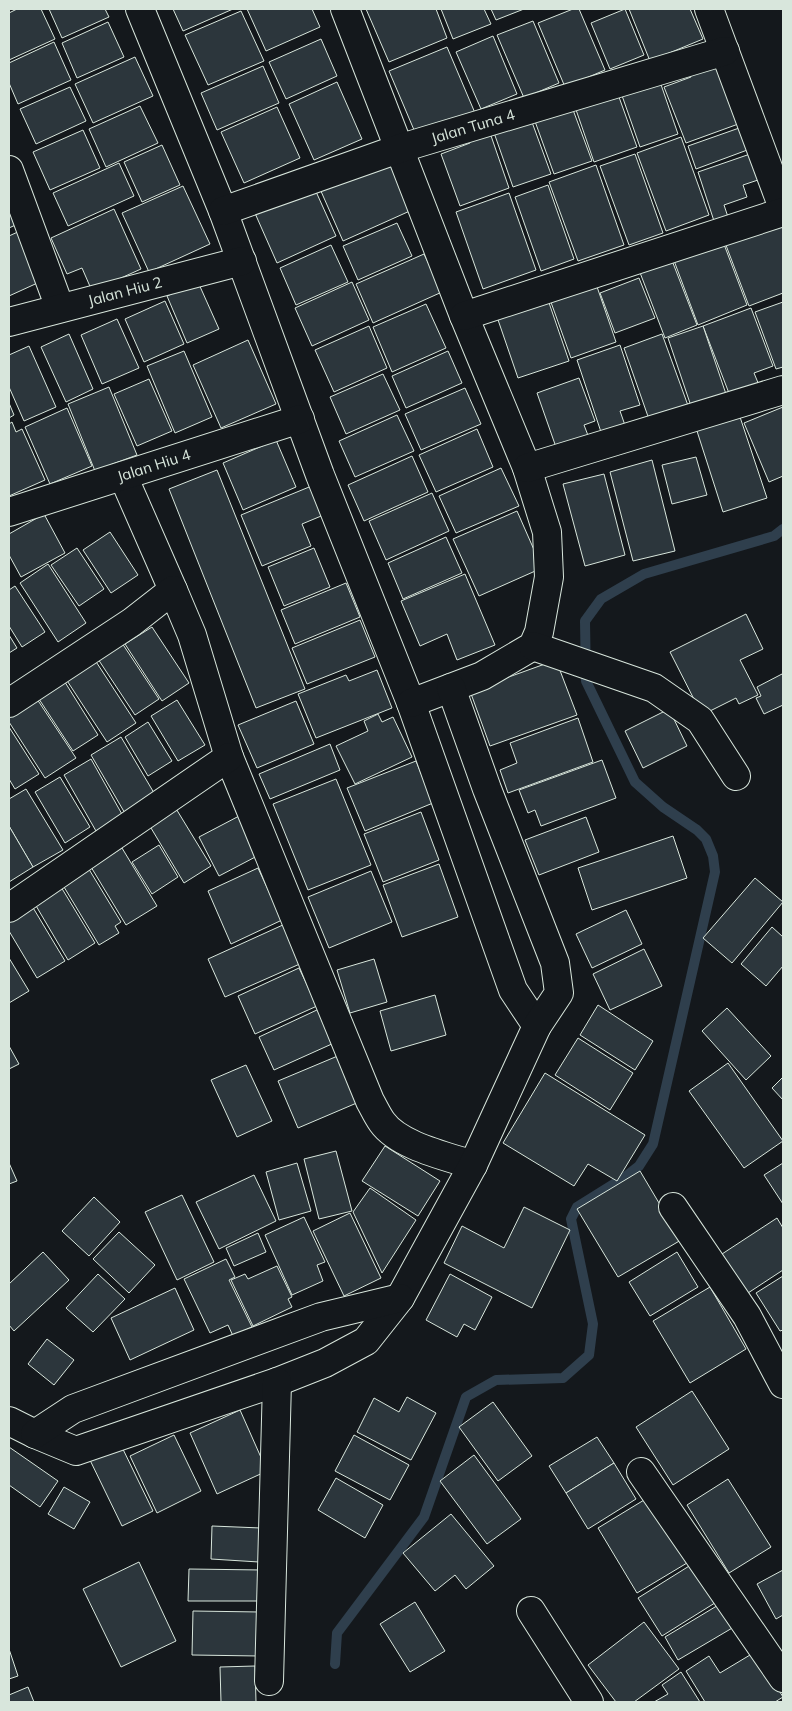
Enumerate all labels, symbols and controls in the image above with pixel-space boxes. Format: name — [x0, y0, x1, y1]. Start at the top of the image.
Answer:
street label: Jalan Tuna 4 — [429, 104, 517, 148]
street label: Jalan Hiu 2 — [86, 272, 164, 310]
street label: Jalan Hiu 4 — [115, 445, 193, 486]

